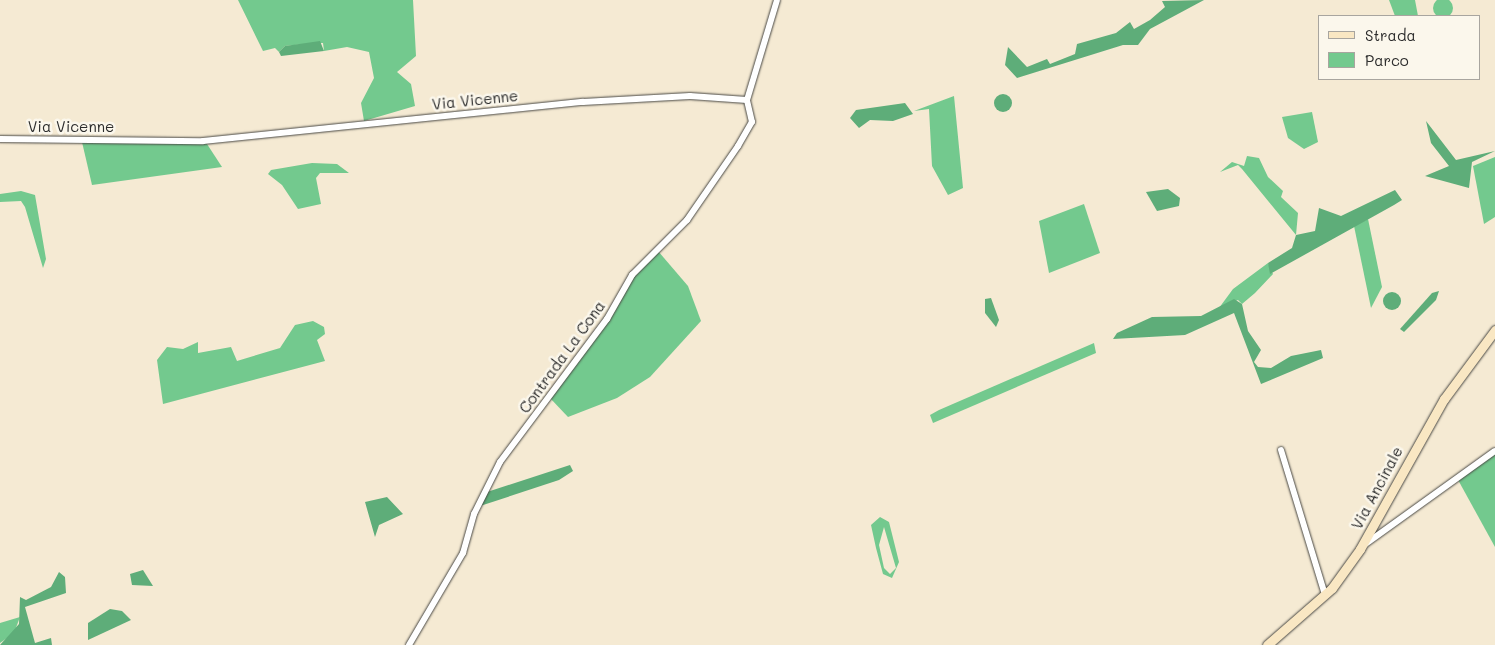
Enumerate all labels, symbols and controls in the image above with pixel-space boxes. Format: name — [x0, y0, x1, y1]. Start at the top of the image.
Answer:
legend — [1318, 15, 1480, 80]
text: Strada — [1365, 25, 1416, 45]
text: Parco — [1365, 50, 1409, 70]
street label: Via Vicenne — [431, 87, 519, 113]
street label: Via Vicenne — [28, 118, 114, 136]
street label: Contrada La Cona — [515, 297, 609, 417]
street label: Via Ancinale — [1348, 444, 1406, 532]

